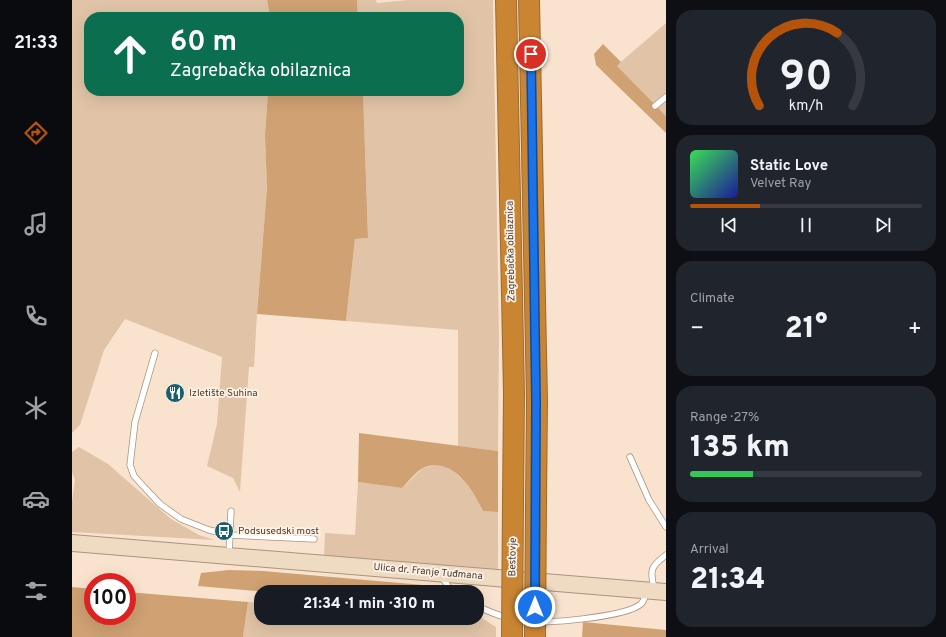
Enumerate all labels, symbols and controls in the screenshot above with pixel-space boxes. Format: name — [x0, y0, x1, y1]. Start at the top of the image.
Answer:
text: 60 m — [170, 25, 237, 61]
icon: ahead — [104, 28, 156, 80]
text: 21:33 — [14, 32, 58, 55]
pin — [514, 37, 548, 71]
icon: arrive — [520, 43, 542, 65]
text: 90 — [779, 52, 833, 105]
text: Zagrebačka obilaznica — [170, 60, 351, 83]
text: km/h — [789, 96, 823, 114]
icon: directions — [22, 119, 50, 147]
text: Static Love — [750, 157, 828, 176]
text: Velvet Ray — [750, 176, 811, 192]
street label: Zagrebačka obilaznica — [504, 201, 518, 301]
icon: music — [22, 210, 50, 238]
icon: previous — [718, 214, 740, 236]
icon: pause — [795, 214, 817, 236]
icon: next — [872, 214, 894, 236]
text: Climate — [690, 291, 735, 307]
icon: phone — [22, 302, 50, 330]
text: 21° — [784, 311, 828, 348]
text: − — [690, 316, 704, 343]
text: + — [908, 316, 922, 343]
restaurant icon: Izletište Suhina — [164, 382, 186, 404]
place label: Izletište Suhina — [189, 387, 258, 400]
icon: climate — [22, 394, 50, 422]
text: Range · 27% — [690, 410, 759, 426]
text: 135 km — [690, 430, 790, 467]
icon: car — [22, 485, 50, 513]
bus stop icon: Podsusedski most — [213, 520, 235, 542]
place label: Podsusedski most — [238, 525, 319, 538]
street label: Bestovje — [506, 537, 520, 577]
text: Arrival — [690, 542, 729, 558]
street label: Ulica dr. Franje Tuđmana — [373, 561, 483, 583]
text: 21:34 — [690, 562, 766, 599]
speed limit sign: 100 — [84, 573, 136, 625]
icon: filters — [22, 577, 50, 605]
position arrow — [514, 586, 556, 628]
text: 21:34 · 1 min · 310 m — [303, 595, 435, 614]

